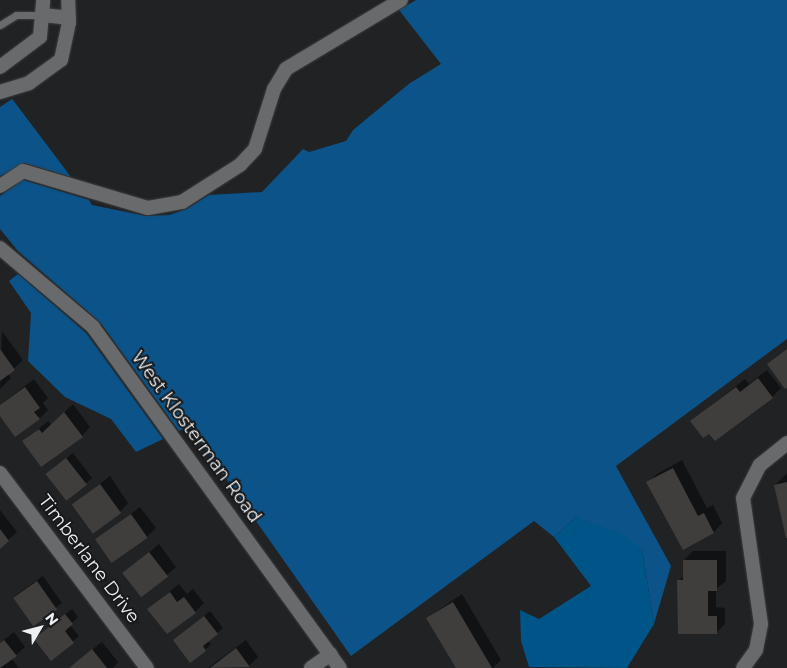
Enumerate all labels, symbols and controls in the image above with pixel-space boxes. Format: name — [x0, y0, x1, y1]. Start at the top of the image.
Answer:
street label: West Klosterman Road — [126, 347, 266, 527]
street label: Timberlane Drive — [34, 491, 144, 627]
north arrow — [15, 603, 65, 653]
text: N — [41, 609, 63, 629]

